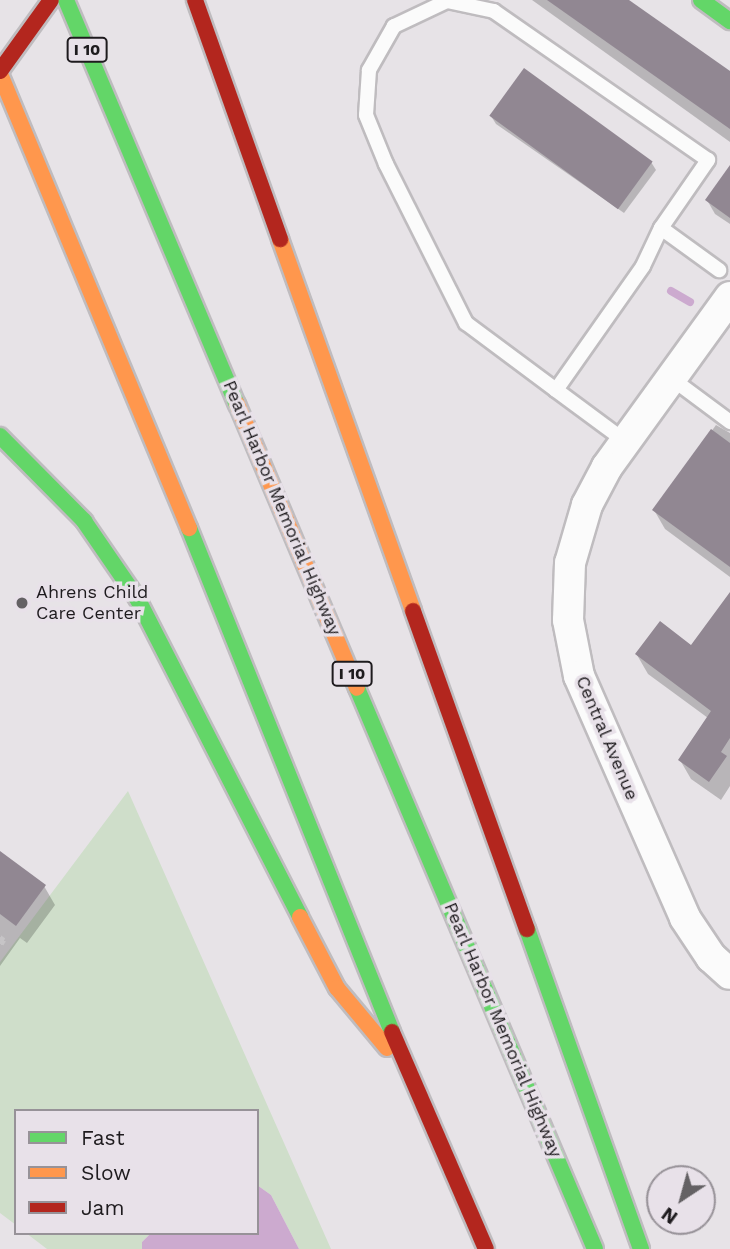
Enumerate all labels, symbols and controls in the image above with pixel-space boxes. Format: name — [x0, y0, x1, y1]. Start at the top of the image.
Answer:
road number: I 10 — [66, 38, 108, 62]
street label: Pearl Harbor Memorial Highway — [218, 377, 346, 639]
place label: Ahrens Child Care Center — [36, 582, 148, 624]
marker: Ahrens Child Care Center — [14, 595, 30, 611]
road number: I 10 — [331, 662, 373, 687]
street label: Central Avenue — [571, 672, 643, 804]
street label: Pearl Harbor Memorial Highway — [439, 899, 567, 1161]
legend — [14, 1109, 259, 1235]
text: Fast — [81, 1125, 125, 1150]
text: Slow — [81, 1160, 131, 1185]
north arrow — [646, 1165, 716, 1235]
text: Jam — [81, 1195, 124, 1220]
text: N — [657, 1202, 682, 1229]

